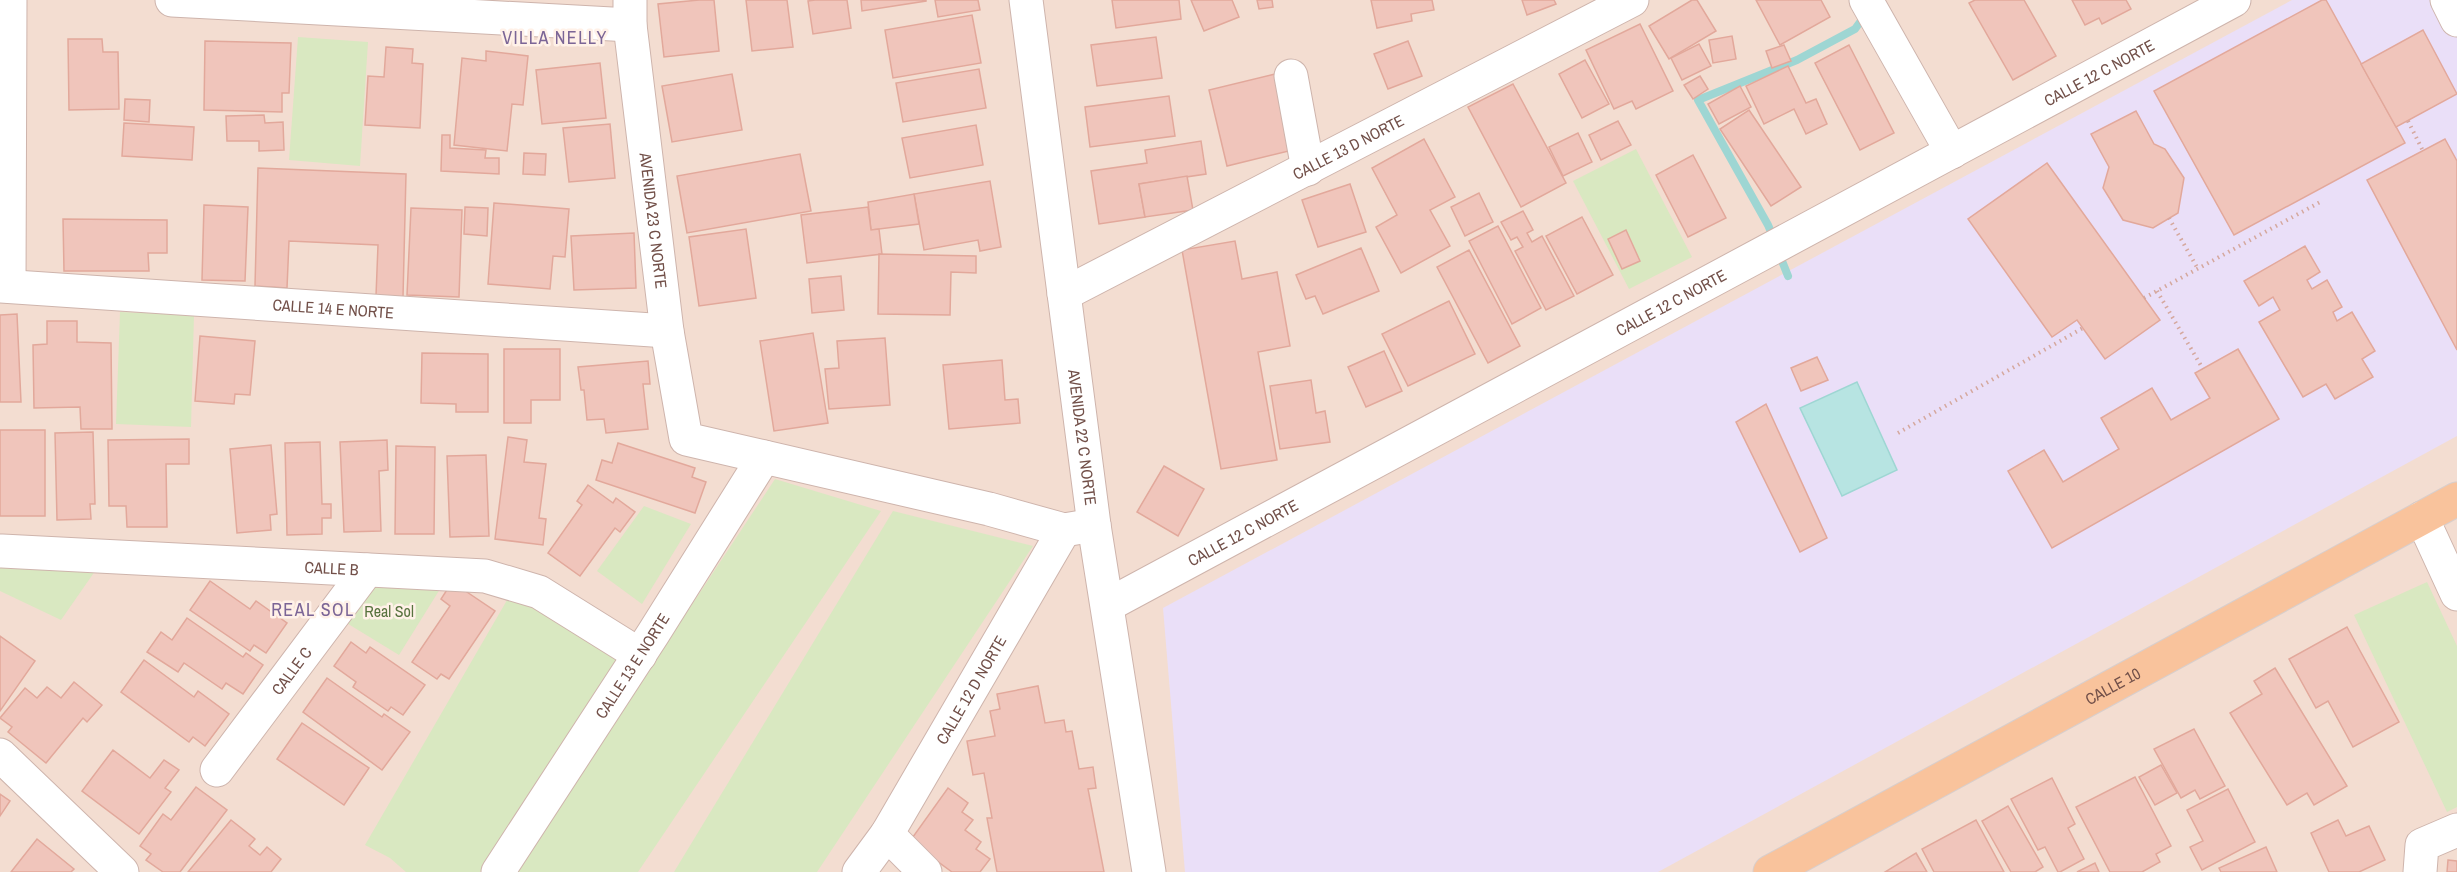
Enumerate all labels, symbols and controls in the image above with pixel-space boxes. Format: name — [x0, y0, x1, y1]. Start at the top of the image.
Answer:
district label: VILLA NELLY — [502, 25, 608, 50]
street label: CALLE 12 C NORTE — [2040, 34, 2158, 111]
street label: CALLE 13 D NORTE — [1289, 109, 1408, 185]
street label: AVENIDA 23 C NORTE — [634, 150, 673, 290]
street label: CALLE 12 C NORTE — [1612, 264, 1730, 341]
street label: CALLE 14 E NORTE — [272, 293, 395, 324]
street label: AVENIDA 22 C NORTE — [1063, 367, 1102, 507]
street label: CALLE 12 C NORTE — [1184, 494, 1302, 571]
street label: CALLE B — [304, 556, 359, 580]
district label: REAL SOL — [271, 597, 355, 622]
park label: Real Sol — [364, 600, 414, 622]
street label: CALLE 13 E NORTE — [590, 609, 674, 723]
street label: CALLE 12 D NORTE — [931, 631, 1011, 748]
street label: CALLE C — [266, 642, 317, 699]
street label: CALLE 10 — [2081, 662, 2144, 710]

